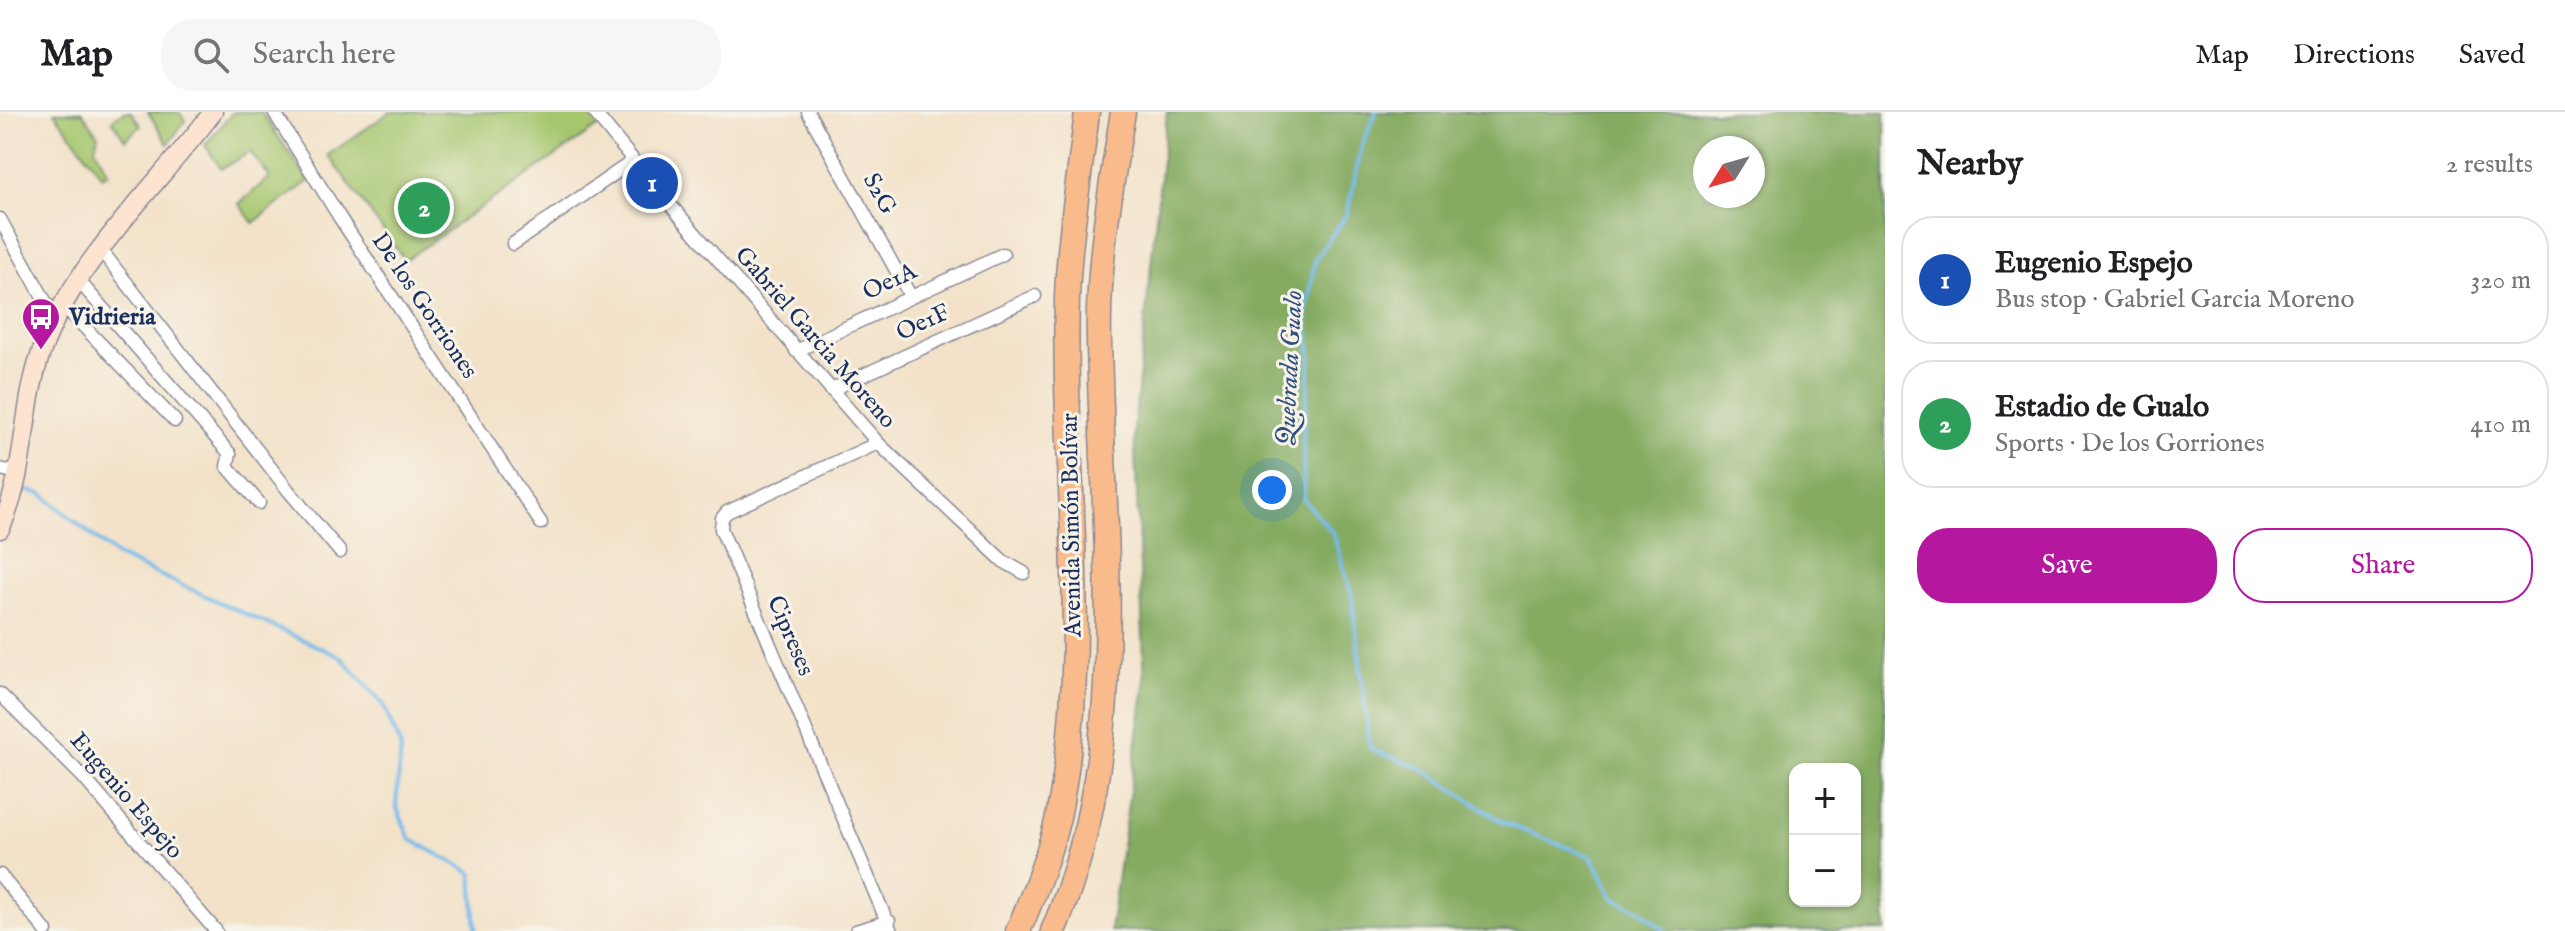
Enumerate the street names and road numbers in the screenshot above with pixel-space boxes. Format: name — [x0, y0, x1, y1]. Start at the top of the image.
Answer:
street label: S2G — [855, 168, 903, 220]
street label: De los Gorriones — [364, 227, 484, 385]
street label: Gabriel Garcia Moreno — [727, 240, 903, 436]
street label: Oe1A — [858, 256, 923, 308]
street label: Oe1F — [891, 297, 955, 349]
street label: Avenida Simón Bolívar — [1055, 412, 1089, 638]
street label: Cipreses — [759, 591, 821, 681]
street label: Eugenio Espejo — [62, 726, 190, 866]

